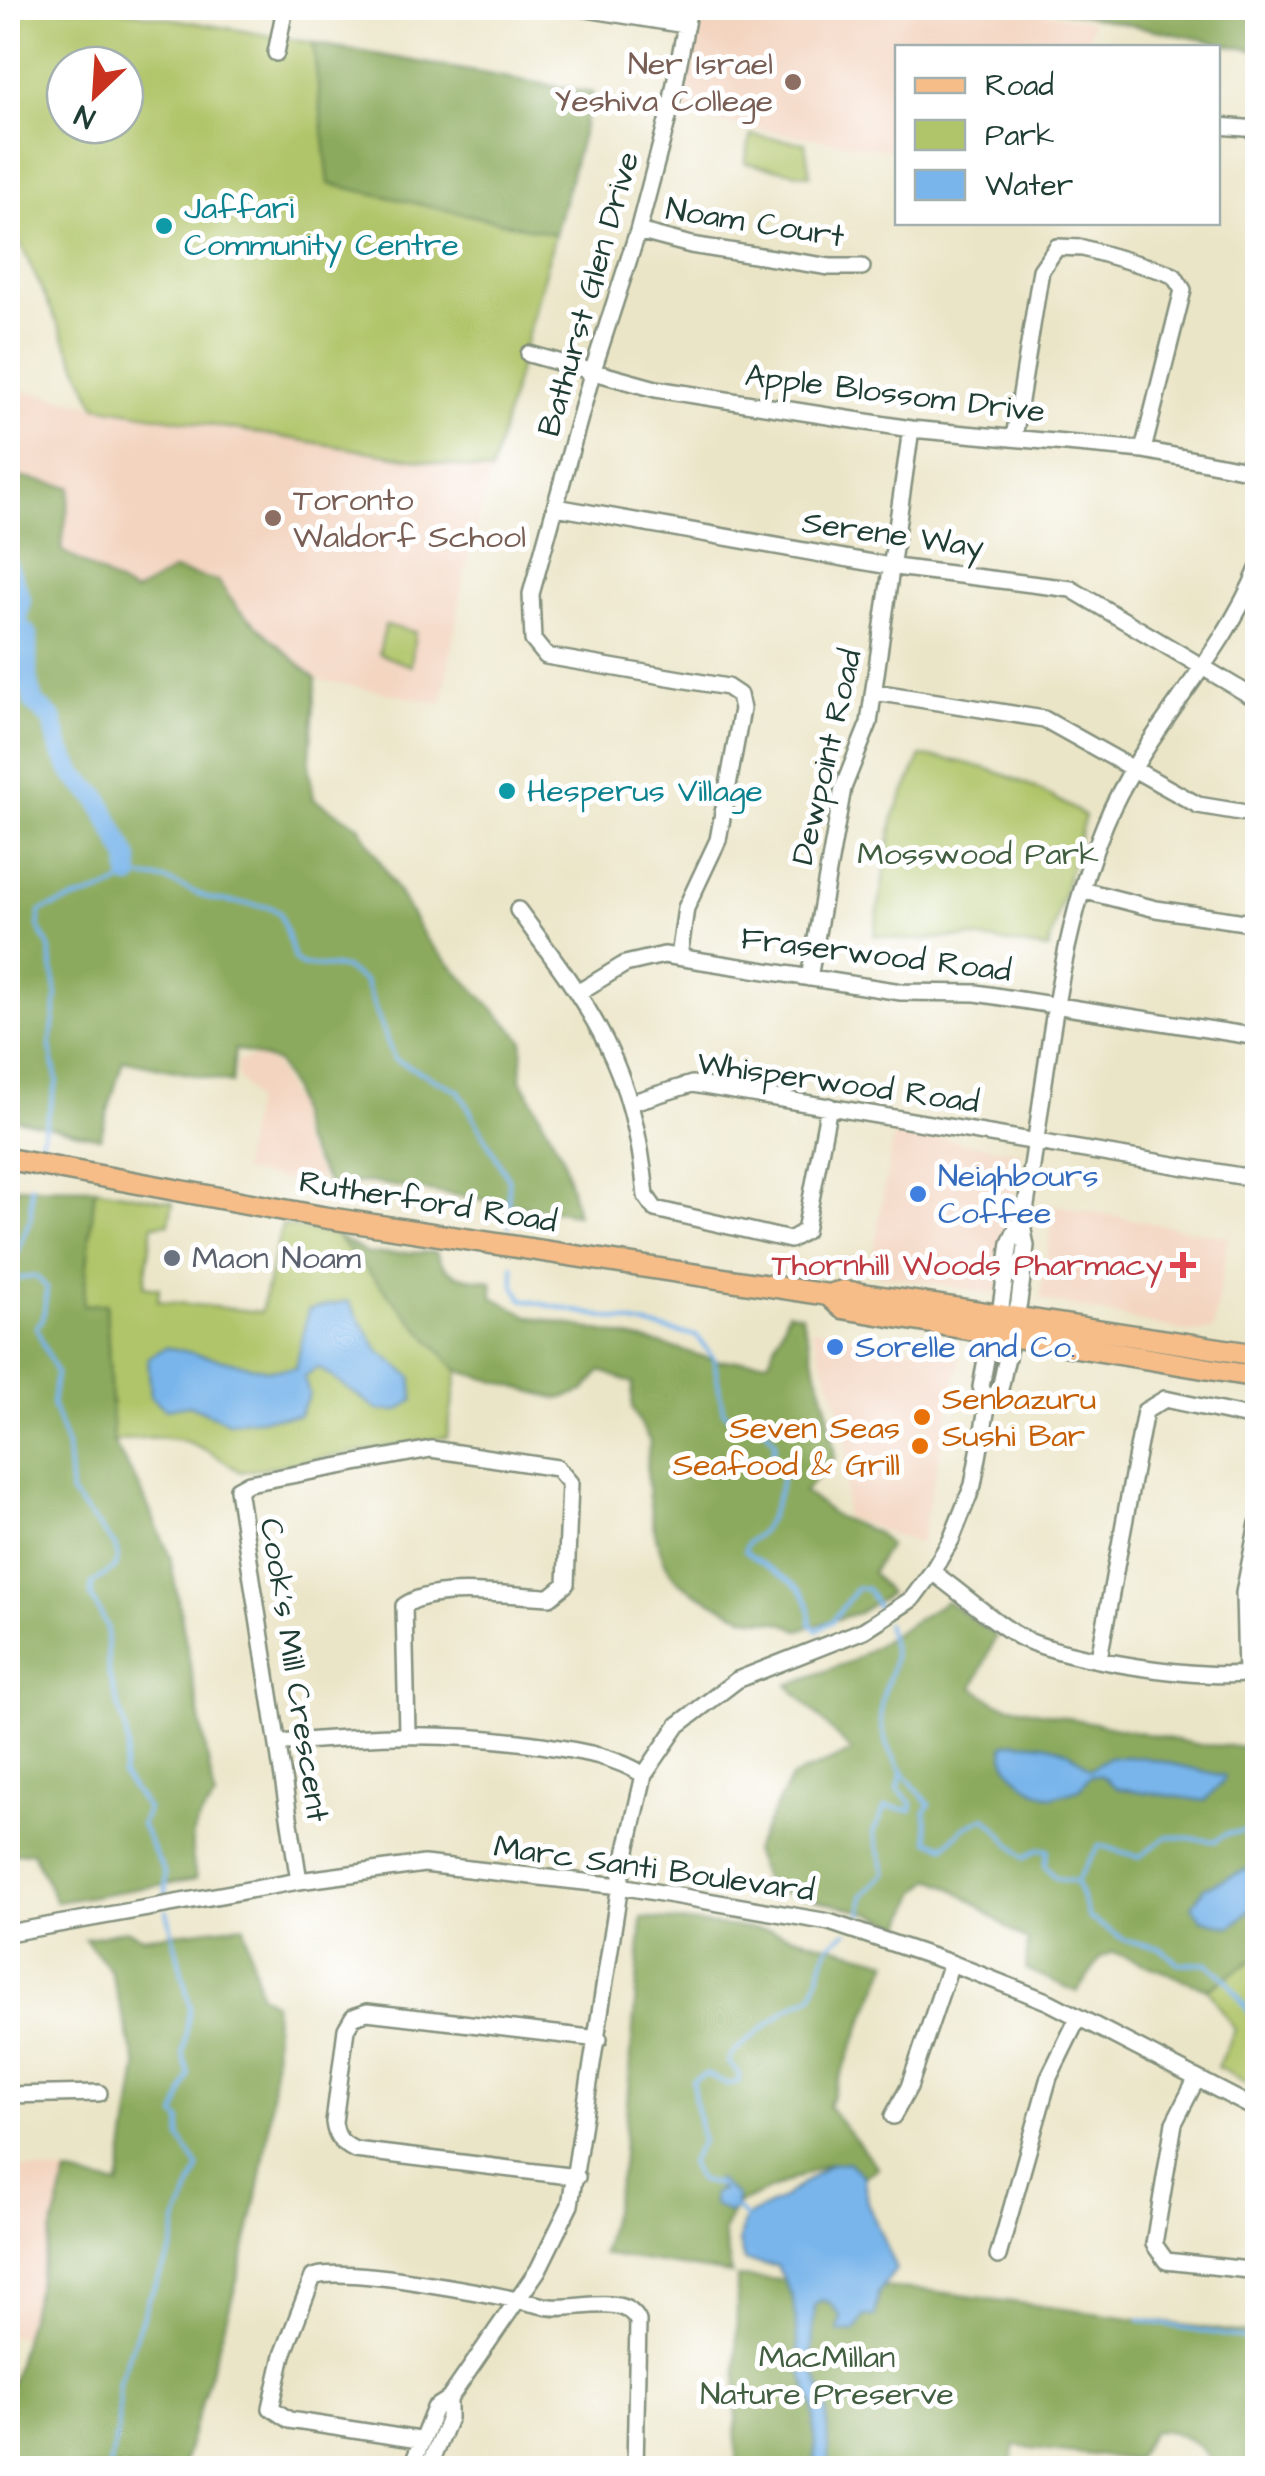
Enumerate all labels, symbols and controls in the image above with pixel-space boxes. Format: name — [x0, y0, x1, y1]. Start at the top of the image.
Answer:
place label: Ner Israel Yeshiva College — [554, 42, 773, 124]
north arrow — [45, 45, 145, 145]
legend — [895, 45, 1220, 225]
text: Road — [985, 65, 1054, 107]
marker: Ner Israel Yeshiva College — [782, 71, 804, 93]
text: N — [68, 95, 101, 138]
text: Park — [985, 115, 1054, 157]
street label: Bathurst Glen Drive — [527, 146, 651, 442]
text: Water — [985, 165, 1073, 207]
place label: Jaffari Community Centre — [184, 186, 459, 268]
street label: Noam Court — [663, 187, 847, 259]
marker: Jaffari Community Centre — [153, 215, 175, 237]
street label: Apple Blossom Drive — [742, 353, 1048, 435]
place label: Toronto Waldorf School — [293, 478, 526, 560]
street label: Serene Way — [799, 500, 987, 570]
marker: Toronto Waldorf School — [262, 507, 284, 529]
street label: Dewpoint Road — [780, 645, 874, 869]
place label: Hesperus Village — [527, 769, 763, 814]
marker: Hesperus Village — [496, 780, 518, 802]
park label: Mosswood Park — [857, 832, 1099, 877]
street label: Fraserwood Road — [738, 916, 1014, 994]
street label: Whisperwood Road — [694, 1041, 982, 1125]
place label: Neighbours Coffee — [938, 1154, 1099, 1236]
street label: Rutherford Road — [296, 1159, 560, 1245]
marker: Neighbours Coffee — [907, 1183, 929, 1205]
place label: Maon Noam — [192, 1236, 361, 1281]
place label: Thornhill Woods Pharmacy — [771, 1243, 1163, 1288]
marker: Maon Noam — [161, 1247, 183, 1269]
marker: Thornhill Woods Pharmacy — [1172, 1254, 1194, 1276]
place label: Sorelle and Co. — [855, 1325, 1075, 1370]
marker: Sorelle and Co. — [824, 1336, 846, 1358]
place label: Senbazuru Sushi Bar — [942, 1377, 1096, 1459]
place label: Seven Seas Seafood & Grill — [673, 1406, 900, 1488]
marker: Senbazuru Sushi Bar — [911, 1406, 933, 1428]
marker: Seven Seas Seafood & Grill — [909, 1435, 931, 1457]
street label: Cook's Mill Crescent — [248, 1515, 340, 1825]
street label: Marc Santi Boulevard — [491, 1824, 817, 1914]
park label: MacMillan Nature Preserve — [700, 2335, 954, 2417]

